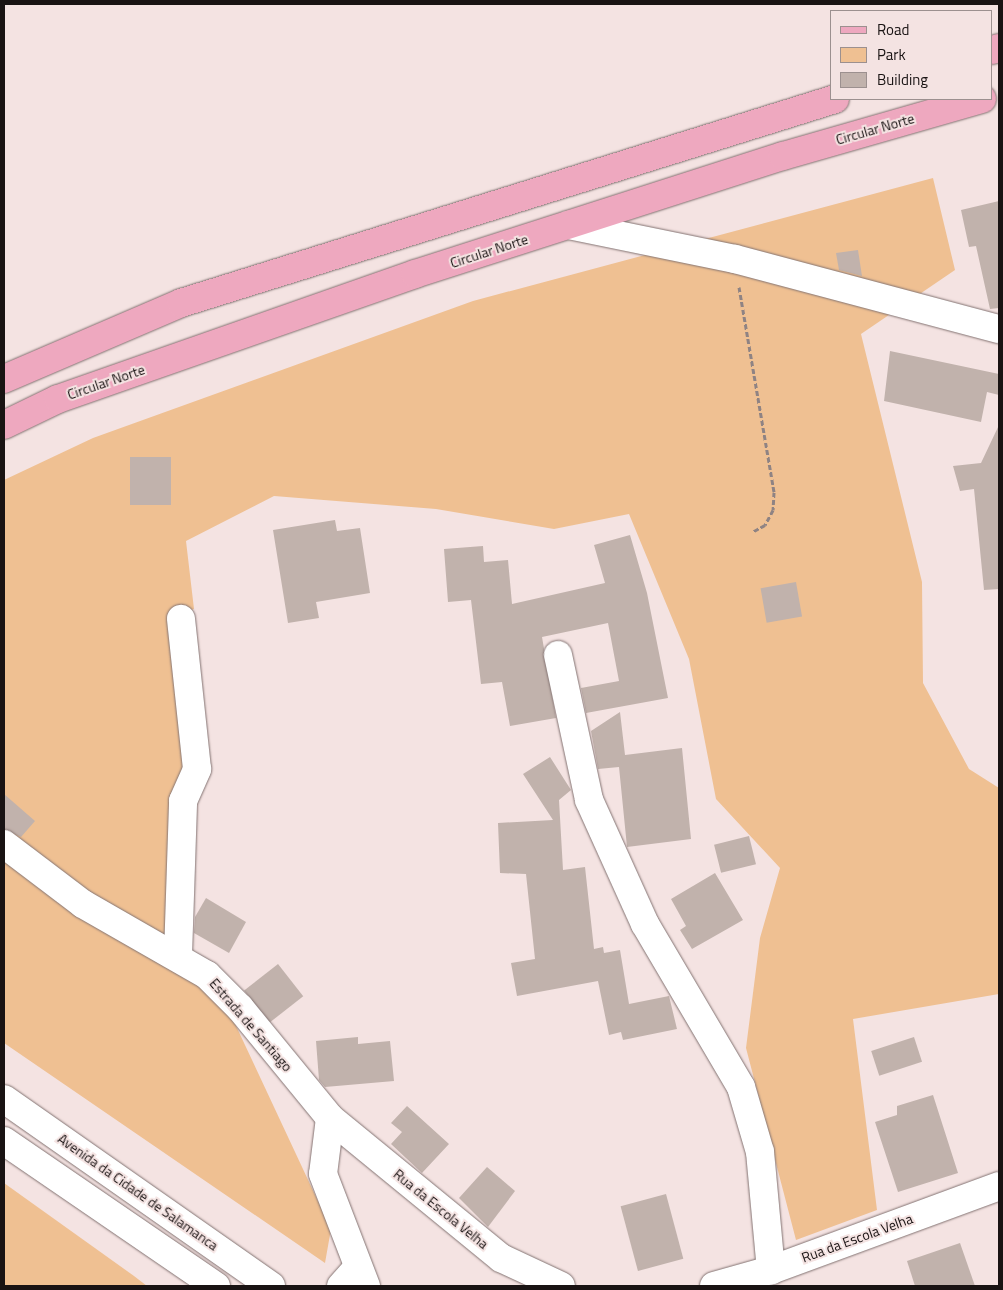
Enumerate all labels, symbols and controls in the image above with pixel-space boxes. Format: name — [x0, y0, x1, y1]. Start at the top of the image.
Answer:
legend — [830, 10, 993, 100]
text: Road — [877, 18, 909, 41]
text: Park — [877, 43, 906, 66]
text: Building — [877, 68, 928, 91]
street label: Circular Norte — [834, 110, 916, 148]
street label: Circular Norte — [448, 231, 530, 271]
street label: Circular Norte — [65, 361, 147, 403]
street label: Estrada de Santiago — [206, 975, 296, 1075]
street label: Avenida da Cidade de Salamanca — [55, 1130, 221, 1254]
street label: Rua da Escola Velha — [390, 1166, 492, 1252]
street label: Rua da Escola Velha — [799, 1210, 915, 1266]

